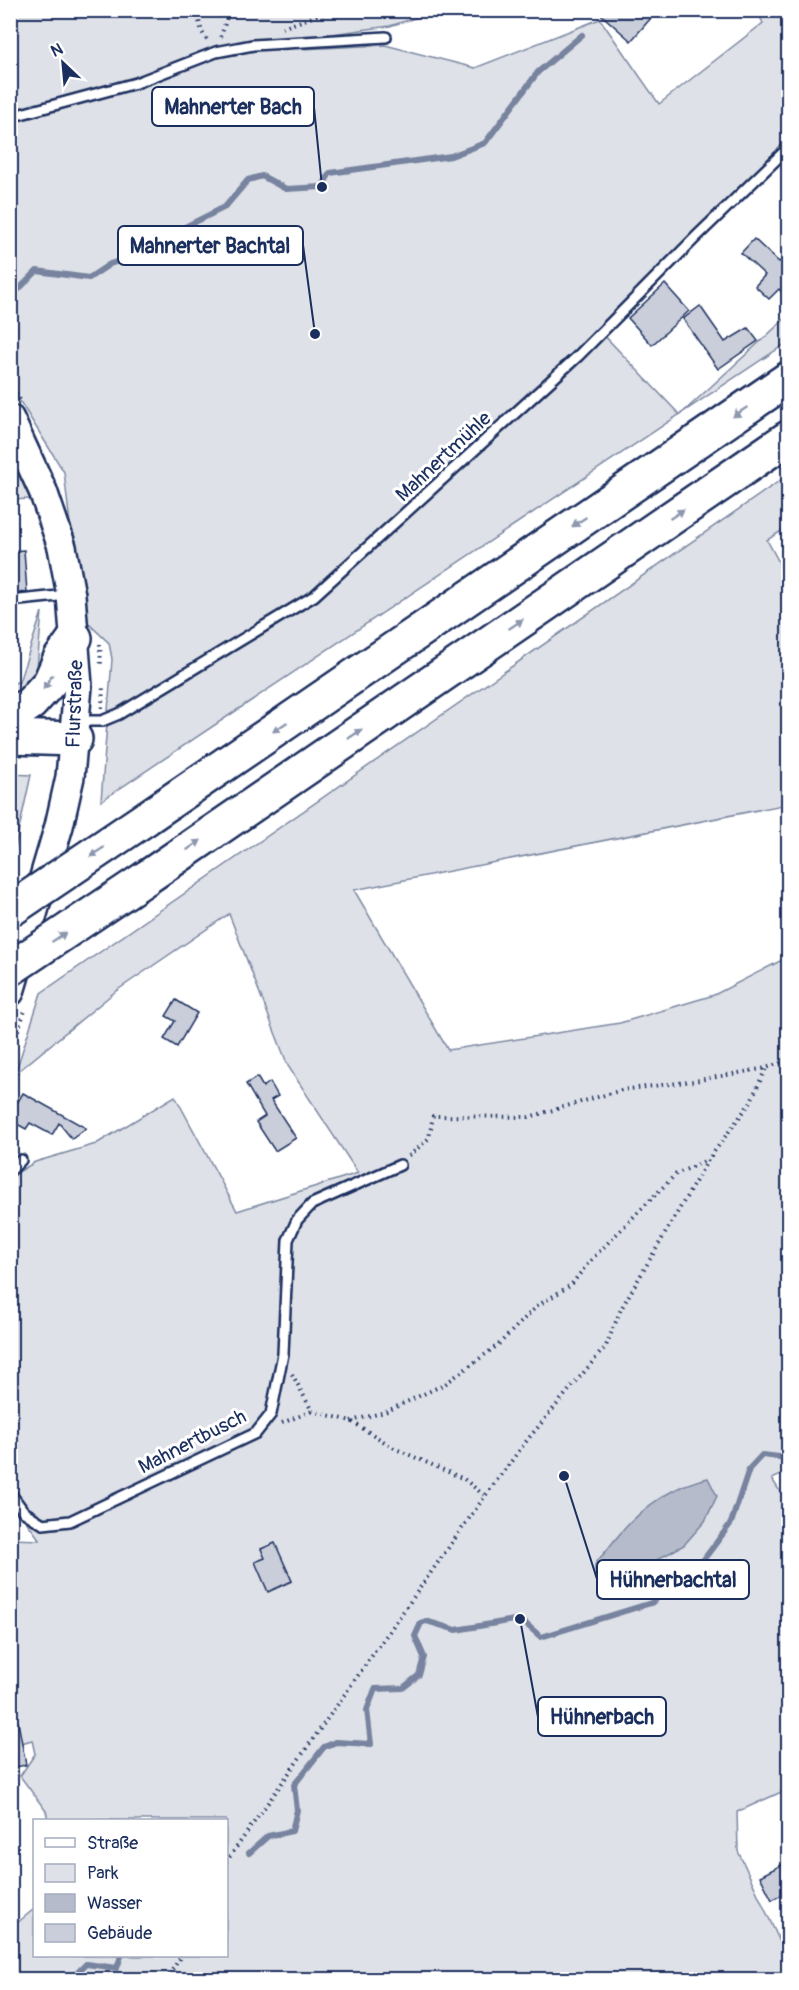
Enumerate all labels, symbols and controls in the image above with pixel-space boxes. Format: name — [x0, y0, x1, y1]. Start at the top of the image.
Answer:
north arrow — [33, 33, 93, 93]
text: N — [48, 39, 66, 62]
callout: Mahnerter Bach — [152, 87, 314, 126]
text: Mahnerter Bach — [164, 94, 302, 121]
callout: Mahnerter Bachtal — [118, 226, 303, 265]
text: Mahnerter Bachtal — [130, 233, 290, 260]
street label: Mahnertmühle — [390, 406, 496, 507]
one-way arrow — [733, 406, 749, 418]
one-way arrow — [669, 509, 685, 520]
one-way arrow — [572, 516, 588, 528]
one-way arrow — [508, 619, 524, 630]
street label: Flurstraße — [60, 659, 89, 749]
one-way arrow — [42, 674, 53, 690]
one-way arrow — [272, 721, 288, 732]
one-way arrow — [347, 729, 363, 740]
one-way arrow — [186, 839, 202, 851]
one-way arrow — [89, 846, 105, 858]
one-way arrow — [51, 932, 67, 943]
street label: Mahnertbusch — [134, 1404, 250, 1479]
callout: Hühnerbachtal — [597, 1560, 749, 1599]
text: Hühnerbachtal — [609, 1567, 737, 1594]
callout: Hühnerbach — [538, 1697, 666, 1736]
text: Hühnerbach — [550, 1704, 654, 1731]
legend — [33, 1819, 228, 1957]
text: Straße — [87, 1832, 138, 1855]
text: Park — [87, 1862, 119, 1885]
text: Wasser — [87, 1892, 143, 1915]
text: Gebäude — [87, 1922, 152, 1945]

